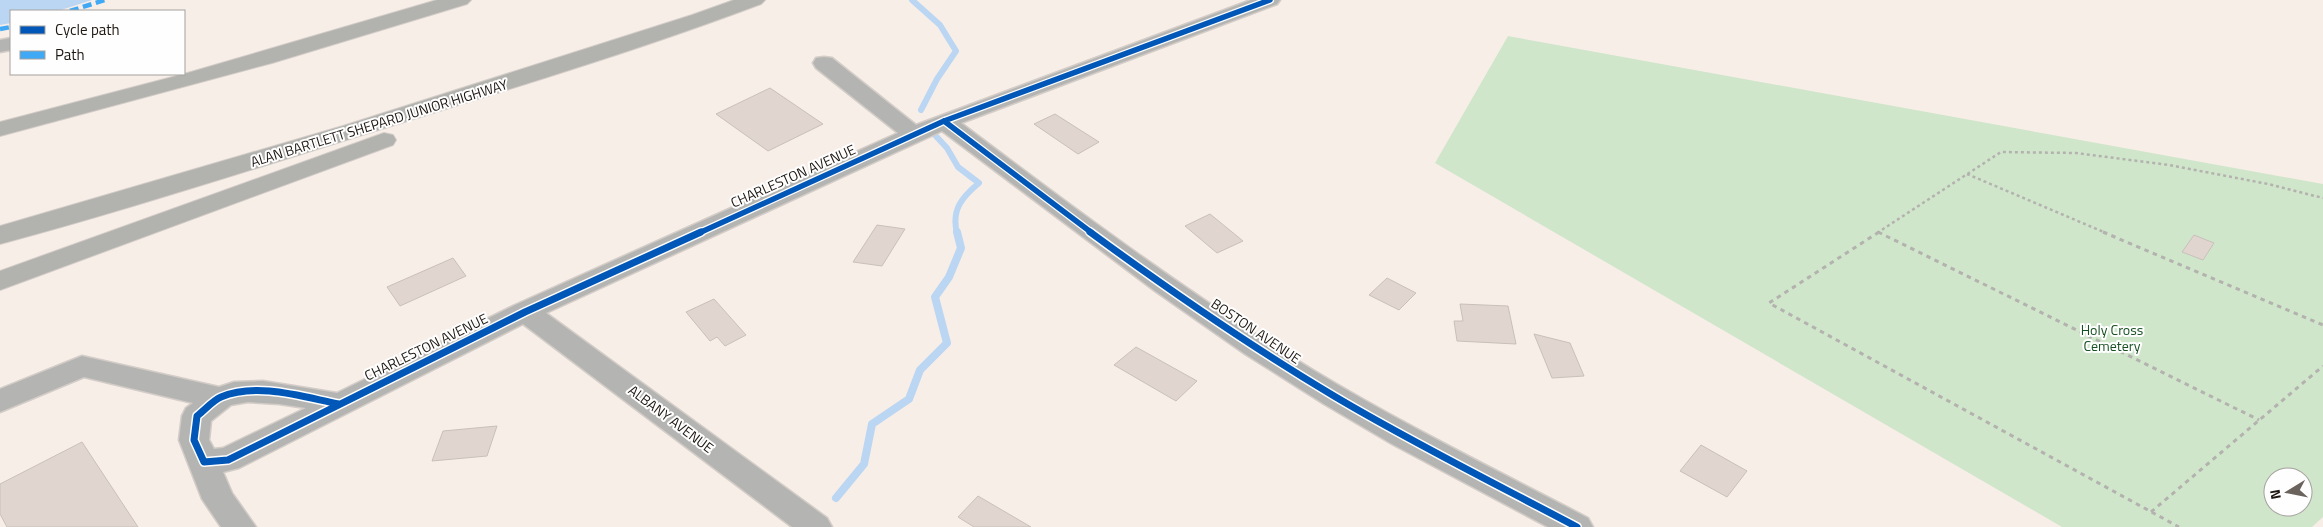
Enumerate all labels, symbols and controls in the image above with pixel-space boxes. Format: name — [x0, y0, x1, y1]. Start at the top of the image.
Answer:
legend — [10, 10, 185, 75]
text: Cycle path — [55, 18, 120, 41]
text: Path — [55, 43, 85, 66]
street label: ALAN BARTLETT SHEPARD JUNIOR HIGHWAY — [248, 73, 510, 172]
street label: CHARLESTON AVENUE — [727, 138, 859, 213]
street label: BOSTON AVENUE — [1207, 293, 1306, 369]
street label: CHARLESTON AVENUE — [361, 307, 491, 386]
park label: Holy Cross Cemetery — [2081, 319, 2143, 356]
street label: ALBANY AVENUE — [624, 380, 719, 458]
north arrow — [2263, 467, 2313, 517]
text: N — [2264, 488, 2286, 501]

